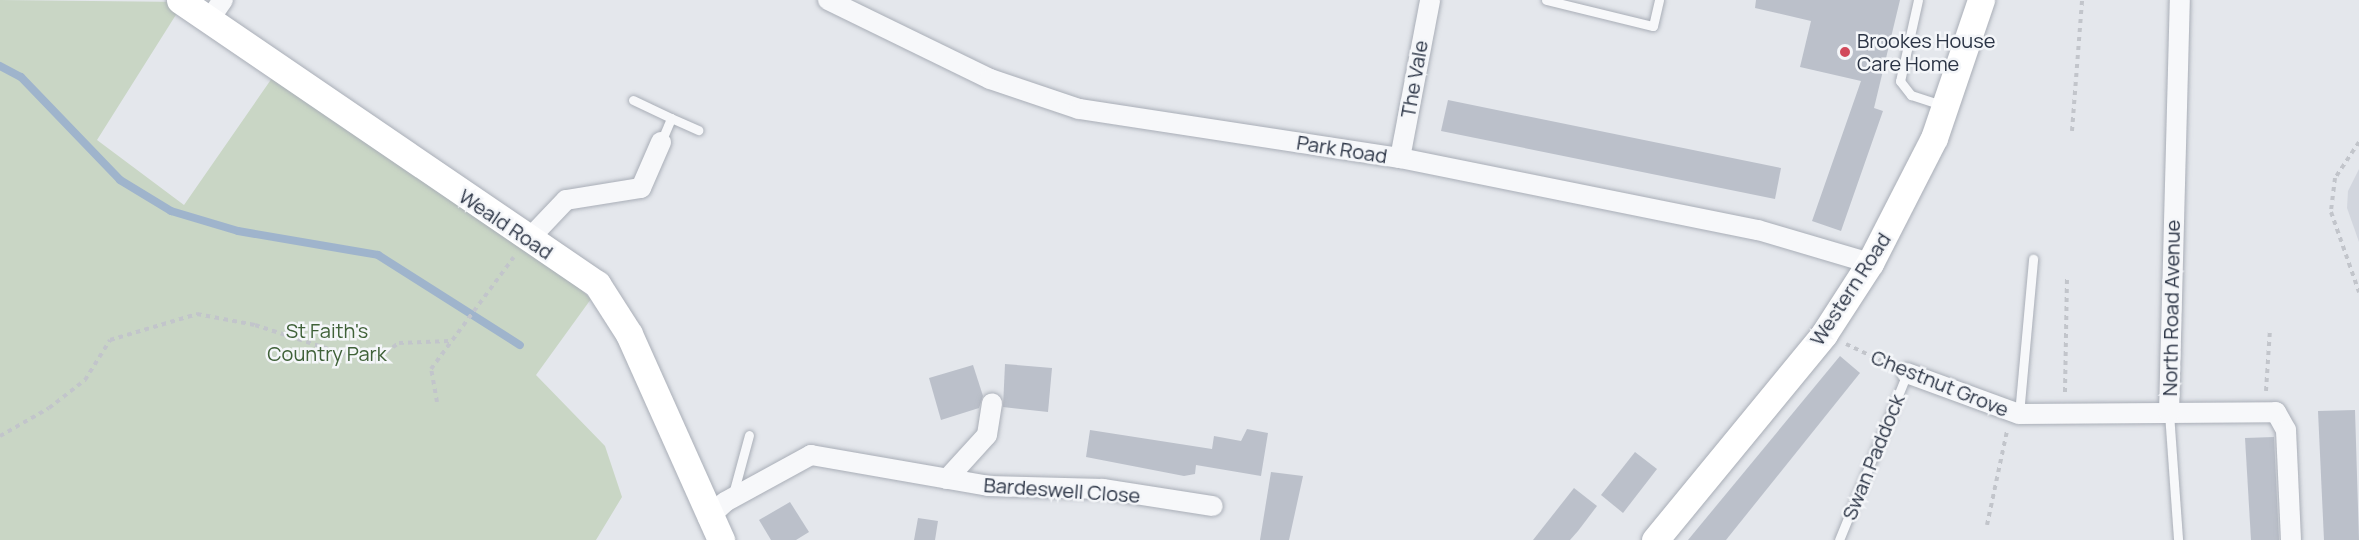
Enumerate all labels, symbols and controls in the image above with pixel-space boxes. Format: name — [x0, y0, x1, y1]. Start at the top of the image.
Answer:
place label: Brookes House Care Home — [1857, 28, 1995, 75]
street label: The Vale — [1395, 38, 1433, 120]
marker: Brookes House Care Home — [1838, 45, 1852, 59]
street label: Park Road — [1295, 130, 1389, 168]
street label: Weald Road — [455, 184, 557, 264]
street label: North Road Avenue — [2157, 220, 2185, 396]
street label: Western Road — [1805, 228, 1895, 350]
park label: St Faith's Country Park — [267, 319, 387, 366]
street label: Chestnut Grove — [1868, 344, 2012, 422]
street label: Swan Paddock — [1837, 391, 1909, 523]
street label: Bardeswell Close — [983, 473, 1141, 507]

